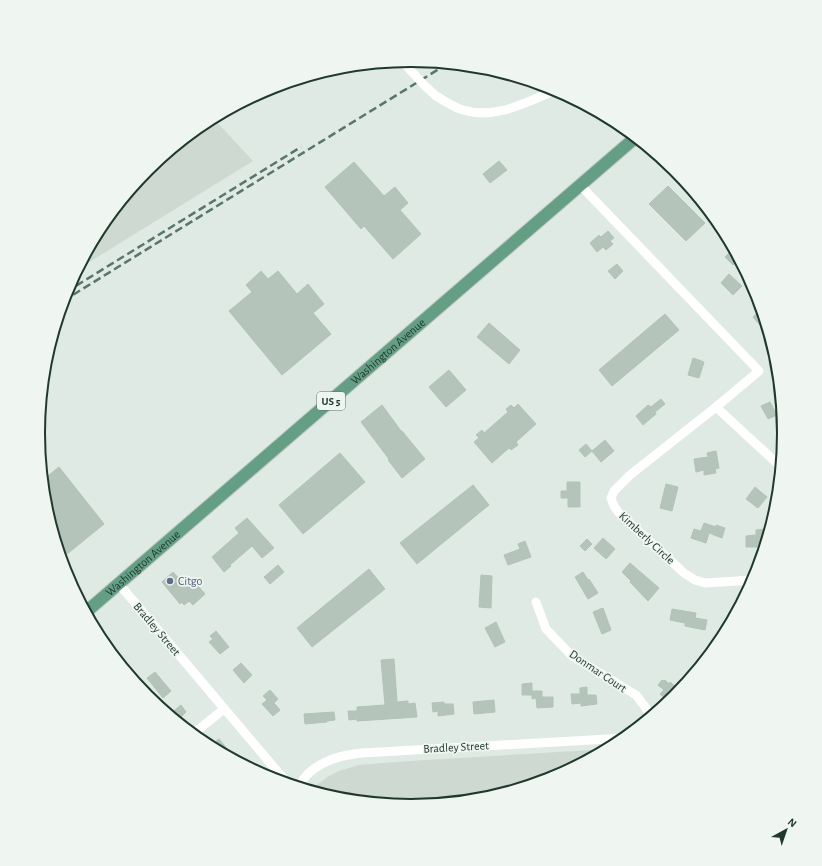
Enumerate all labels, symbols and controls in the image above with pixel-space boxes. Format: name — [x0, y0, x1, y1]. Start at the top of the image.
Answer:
street label: Washington Avenue — [348, 316, 427, 386]
road number: US 5 — [317, 392, 345, 410]
street label: Kimberly Circle — [616, 509, 677, 567]
street label: Washington Avenue — [103, 528, 182, 598]
place label: Citgo — [178, 575, 203, 587]
marker: Citgo — [165, 576, 175, 586]
street label: Bradley Street — [131, 600, 183, 659]
street label: Donmar Court — [567, 648, 629, 695]
street label: Bradley Street — [423, 739, 489, 756]
north arrow — [766, 810, 806, 850]
text: N — [786, 816, 799, 829]

